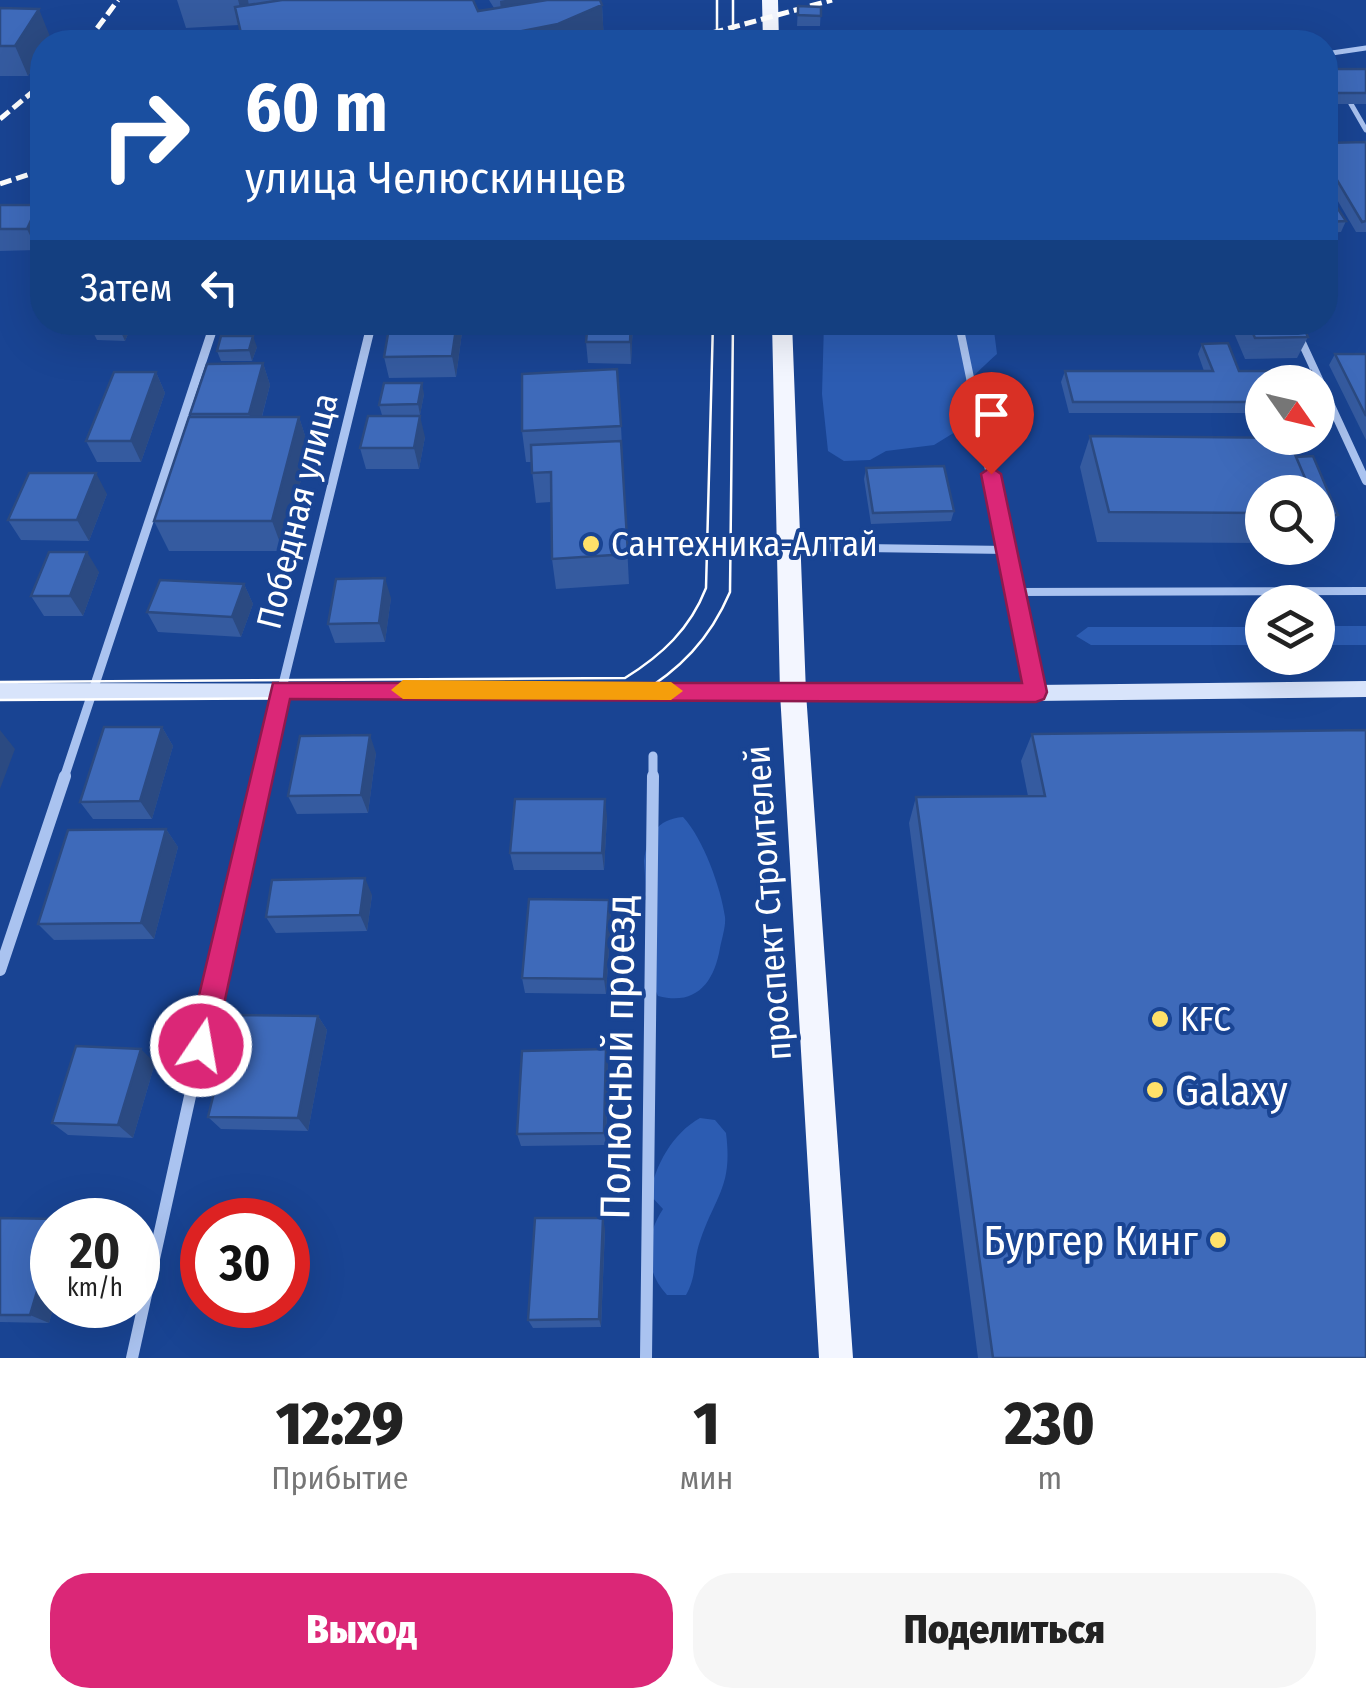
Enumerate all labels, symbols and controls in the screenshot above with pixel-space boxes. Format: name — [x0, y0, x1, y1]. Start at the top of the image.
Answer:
text: 60 m — [245, 66, 388, 150]
icon: right — [80, 70, 210, 200]
text: улица Челюскинцев — [245, 151, 627, 205]
icon: left — [192, 260, 247, 315]
text: Затем — [80, 265, 172, 311]
north arrow — [1245, 365, 1335, 455]
map controls — [1245, 365, 1335, 675]
pin — [949, 372, 1034, 475]
icon: arrive — [964, 387, 1019, 442]
street label: Победная улица — [247, 389, 347, 633]
button: search — [1245, 475, 1335, 565]
place label: Сантехника-Алтай — [611, 523, 878, 565]
marker: Сантехника-Алтай — [580, 533, 602, 555]
button: layers — [1245, 585, 1335, 675]
street label: проспект Строителей — [736, 744, 800, 1062]
street label: Полюсный проезд — [590, 894, 646, 1220]
position arrow — [149, 994, 253, 1098]
place label: KFC — [1180, 998, 1231, 1040]
marker: KFC — [1149, 1008, 1171, 1030]
place label: Galaxy — [1175, 1066, 1288, 1116]
marker: Galaxy — [1144, 1079, 1166, 1101]
speed limit sign: 30 — [180, 1198, 310, 1328]
place label: Бургер Кинг — [983, 1216, 1199, 1266]
text: 20 — [70, 1221, 120, 1281]
marker: Бургер Кинг — [1207, 1229, 1229, 1251]
text: km/h — [67, 1273, 123, 1303]
text: 12:29 — [276, 1388, 404, 1460]
text: 1 — [694, 1388, 720, 1460]
text: 230 — [1005, 1388, 1095, 1460]
text: Прибытие — [271, 1459, 409, 1497]
text: мин — [680, 1459, 733, 1497]
text: m — [1037, 1459, 1062, 1497]
button: Выход — [50, 1573, 673, 1688]
button: Поделиться — [693, 1573, 1316, 1688]

